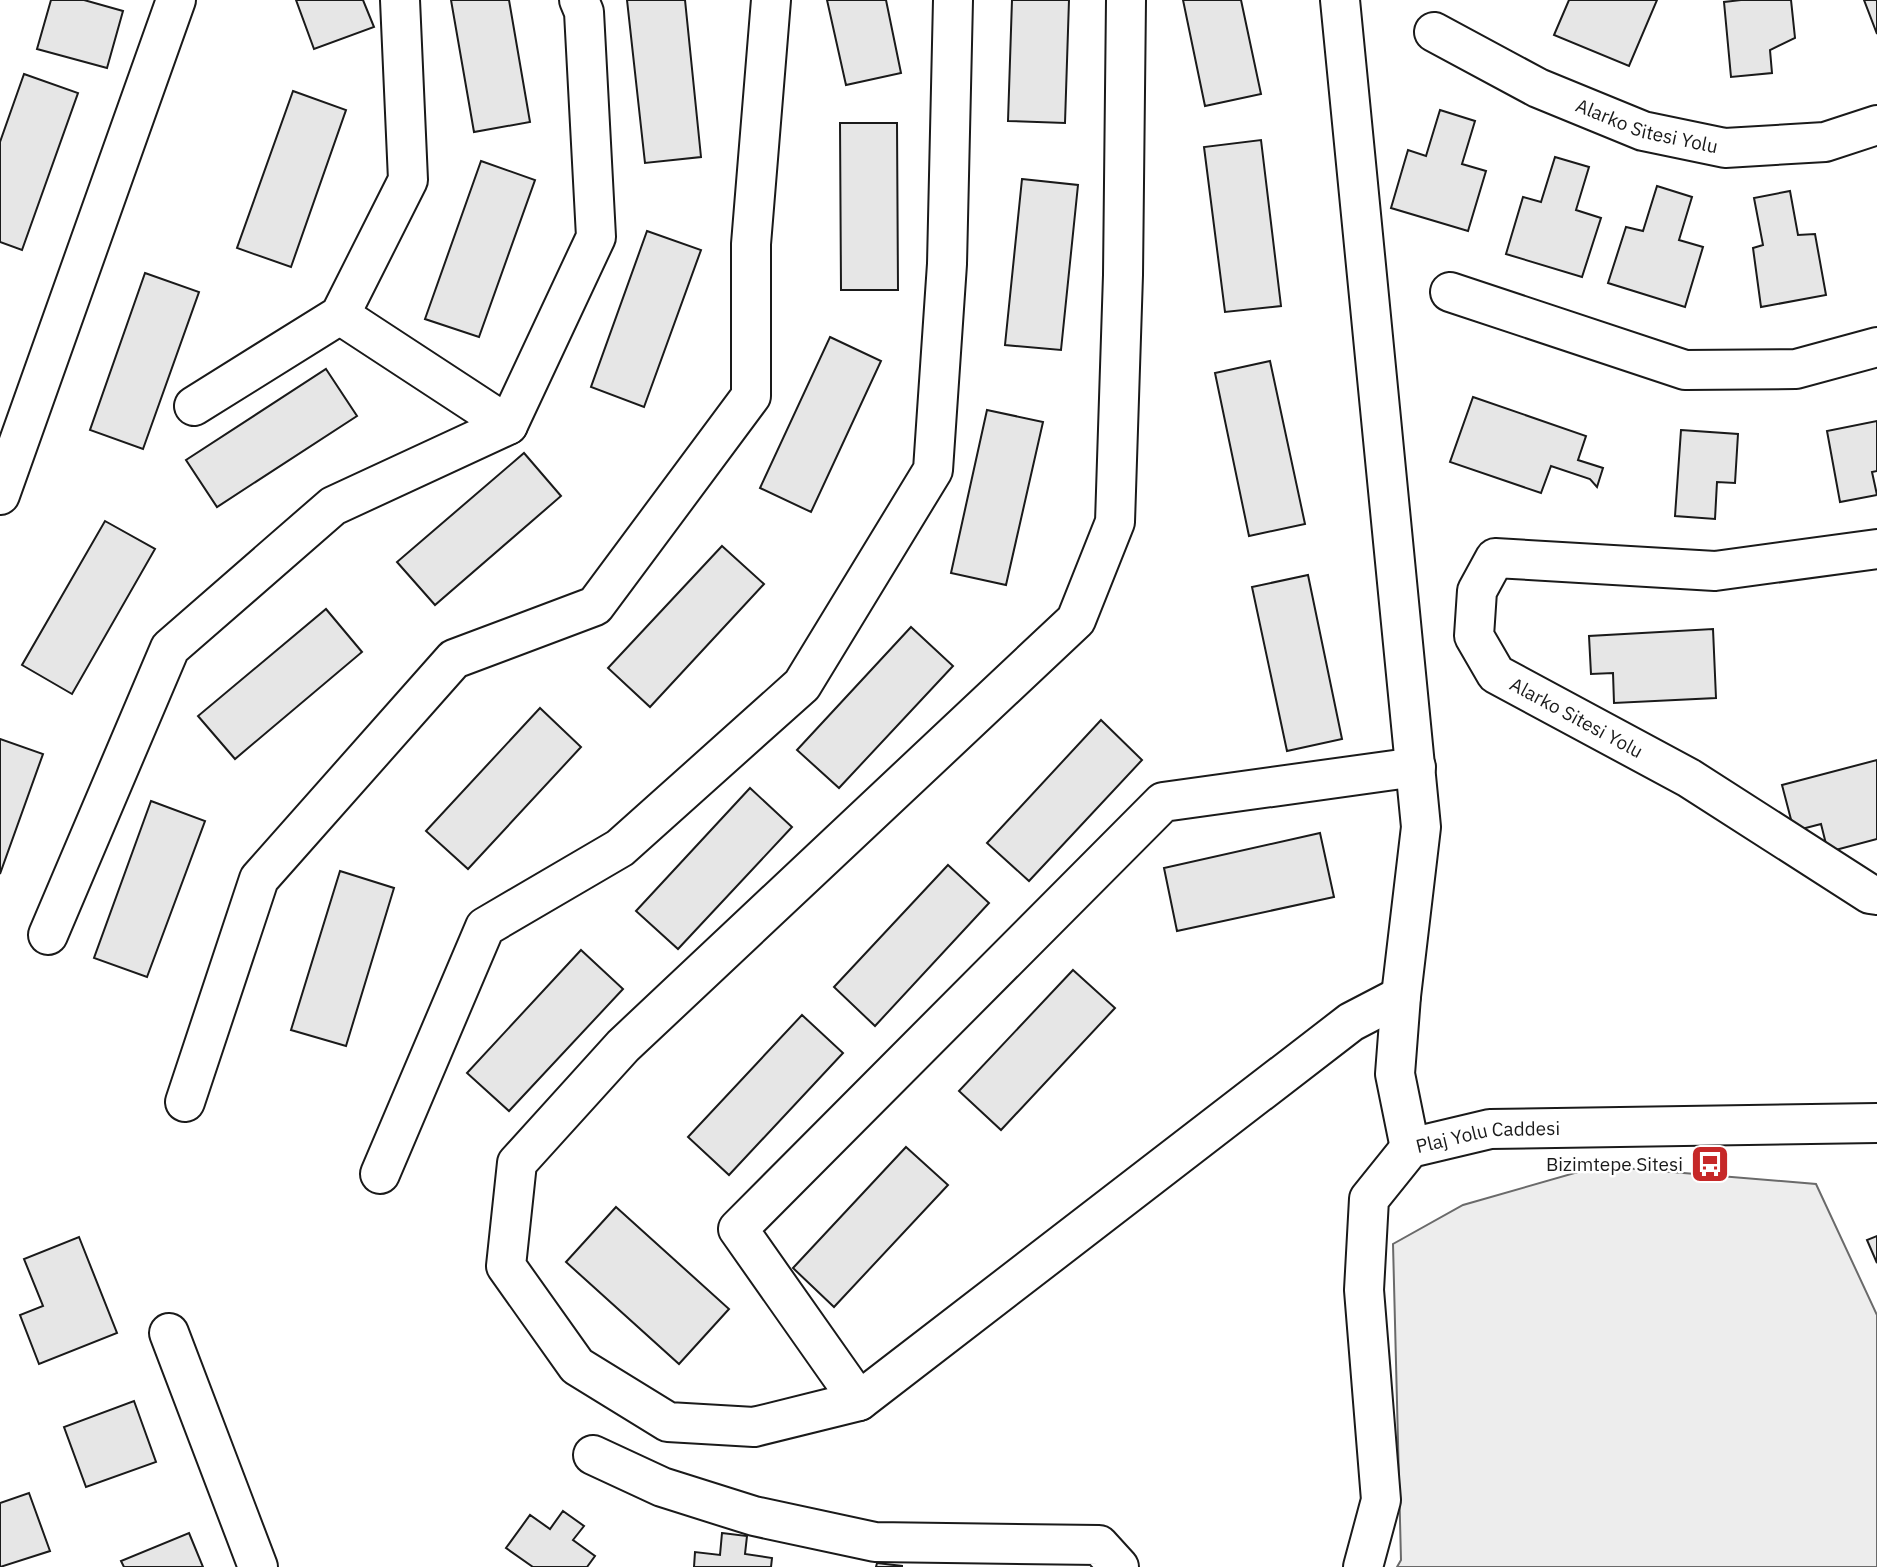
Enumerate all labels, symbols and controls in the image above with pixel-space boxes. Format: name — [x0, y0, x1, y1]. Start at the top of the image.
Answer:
street label: Alarko Sitesi Yolu — [1572, 93, 1720, 158]
street label: Alarko Sitesi Yolu — [1506, 672, 1647, 763]
street label: Plaj Yolu Caddesi — [1413, 1116, 1560, 1158]
bus stop icon: Bizimtepe Sitesi — [1689, 1143, 1731, 1185]
place label: Bizimtepe Sitesi — [1546, 1152, 1683, 1176]

